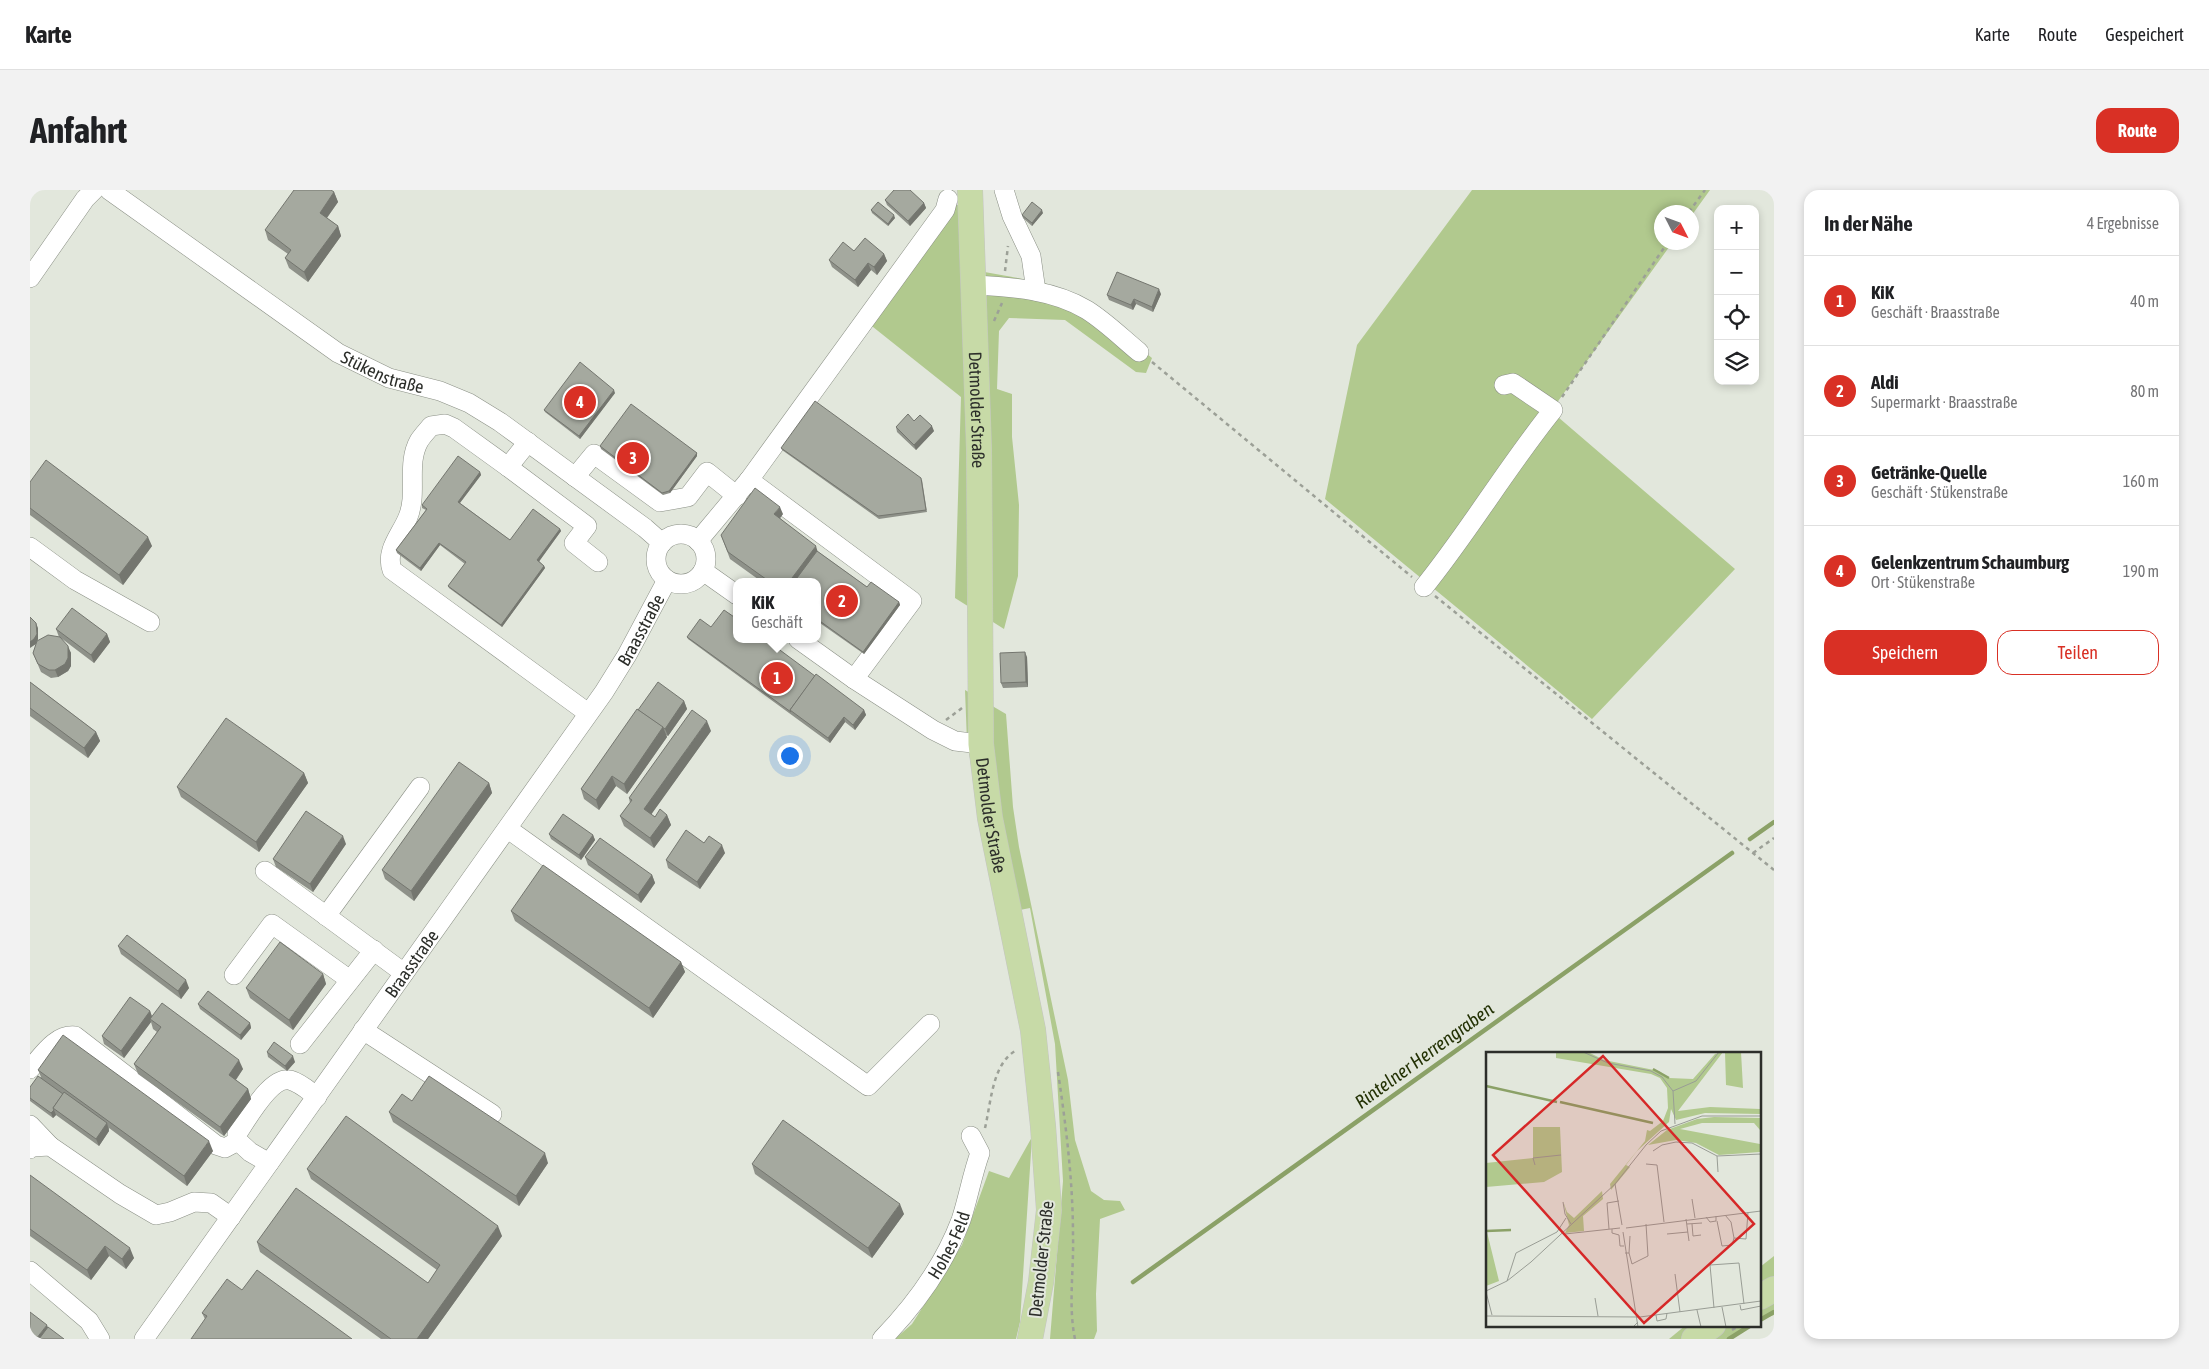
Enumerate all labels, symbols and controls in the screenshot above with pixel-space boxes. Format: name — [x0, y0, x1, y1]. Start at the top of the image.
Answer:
text: Karte — [25, 21, 72, 48]
text: Karte — [1975, 24, 2010, 45]
text: Route — [2038, 24, 2077, 45]
text: Gespeichert — [2105, 24, 2184, 45]
button: Route — [2096, 108, 2179, 153]
text: Anfahrt — [30, 110, 127, 150]
north arrow — [1654, 205, 1699, 250]
map controls — [1714, 205, 1759, 385]
button: + — [1714, 205, 1759, 250]
text: In der Nähe — [1824, 211, 1913, 235]
text: 4 Ergebnisse — [2087, 214, 2159, 232]
button: − — [1714, 250, 1759, 295]
text: KiK — [1871, 281, 1894, 303]
text: 1 — [1836, 292, 1844, 310]
text: 40 m — [2130, 292, 2159, 310]
button: locate — [1714, 295, 1759, 340]
text: Geschäft · Braasstraße — [1871, 303, 2000, 321]
button: layers — [1714, 340, 1759, 385]
street label: Stükenstraße — [338, 346, 426, 397]
street label: Detmolder Straße — [965, 351, 990, 468]
text: Aldi — [1871, 371, 1899, 393]
text: 2 — [1836, 382, 1844, 400]
text: 80 m — [2130, 382, 2159, 400]
pin: 4 — [564, 383, 596, 421]
text: Supermarkt · Braasstraße — [1871, 393, 2018, 411]
pin: 3 — [617, 439, 649, 477]
text: Getränke-Quelle — [1871, 461, 1987, 483]
text: 3 — [1836, 472, 1844, 490]
text: 160 m — [2123, 472, 2159, 490]
text: Geschäft · Stükenstraße — [1871, 483, 2008, 501]
text: Gelenkzentrum Schaumburg — [1871, 551, 2069, 573]
text: 4 — [1836, 562, 1844, 580]
text: 190 m — [2123, 562, 2159, 580]
text: Ort · Stükenstraße — [1871, 573, 1975, 591]
popup — [733, 578, 821, 643]
pin: 2 — [826, 582, 858, 620]
street label: Braasstraße — [613, 590, 668, 669]
text: KiK — [751, 591, 774, 613]
text: Geschäft — [751, 613, 803, 631]
button: Speichern — [1824, 630, 1987, 675]
button: Teilen — [1997, 630, 2159, 675]
pin: 1 — [761, 659, 793, 697]
your location — [777, 743, 803, 769]
street label: Detmolder Straße — [972, 756, 1011, 875]
street label: Braasstraße — [380, 925, 442, 1001]
water label: Rintelner Herrengraben — [1350, 997, 1498, 1113]
inset map — [1486, 1052, 1762, 1326]
street label: Detmolder Straße — [1024, 1200, 1058, 1318]
street label: Hohes Feld — [923, 1209, 974, 1283]

